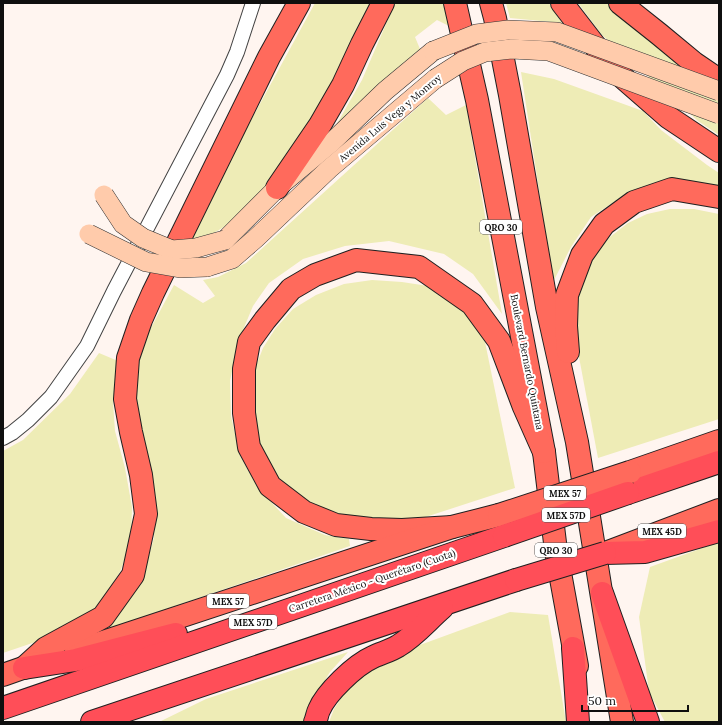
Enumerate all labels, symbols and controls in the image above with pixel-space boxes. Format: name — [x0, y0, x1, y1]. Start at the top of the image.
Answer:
street label: Avenida Luis Vega y Monroy — [335, 71, 445, 165]
road number: QRO 30 — [480, 220, 522, 234]
street label: Boulevard Bernardo Quintana — [507, 293, 547, 431]
road number: MEX 57 — [544, 486, 586, 500]
road number: MEX 57D — [542, 508, 590, 522]
road number: MEX 45D — [638, 524, 686, 538]
road number: QRO 30 — [535, 543, 577, 557]
street label: Carretera México - Querétaro (Cuota) — [287, 546, 457, 616]
road number: MEX 57 — [207, 594, 249, 608]
road number: MEX 57D — [229, 615, 277, 629]
scale bar — [582, 687, 688, 713]
text: 50 m — [588, 693, 616, 708]

